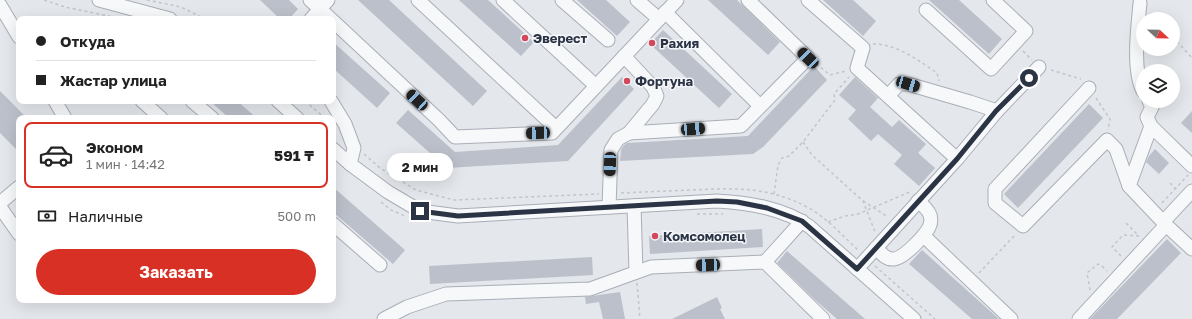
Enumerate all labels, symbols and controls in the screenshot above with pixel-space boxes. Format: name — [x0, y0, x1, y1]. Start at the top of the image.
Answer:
north arrow — [1136, 12, 1180, 56]
map controls — [1136, 12, 1180, 108]
place label: Эверест — [533, 30, 588, 46]
text: Откуда — [60, 32, 115, 50]
marker: Эверест — [520, 33, 530, 43]
place label: Рахия — [660, 35, 699, 51]
marker: Рахия — [647, 38, 657, 48]
car — [795, 45, 821, 71]
button: layers — [1136, 64, 1180, 108]
route start — [1020, 69, 1038, 87]
text: Жастар улица — [60, 71, 167, 89]
place label: Фортуна — [635, 73, 694, 89]
car — [895, 75, 921, 93]
marker: Фортуна — [622, 76, 632, 86]
car — [404, 87, 430, 113]
car — [681, 122, 705, 136]
car — [526, 127, 550, 139]
icon: car — [38, 137, 74, 173]
text: Эконом — [86, 138, 143, 156]
text: 591 ₸ — [274, 146, 314, 164]
car — [604, 152, 616, 176]
callout: 2 мин — [387, 153, 453, 181]
text: 1 мин · 14:42 — [86, 156, 165, 172]
text: 2 мин — [402, 159, 438, 175]
route end — [411, 202, 429, 220]
icon: cash — [36, 205, 58, 227]
text: Наличные — [68, 207, 143, 225]
text: 500 m — [278, 208, 316, 224]
place label: Комсомолец — [663, 228, 745, 244]
marker: Комсомолец — [650, 231, 660, 241]
button: Заказать — [36, 249, 316, 295]
car — [696, 259, 720, 271]

